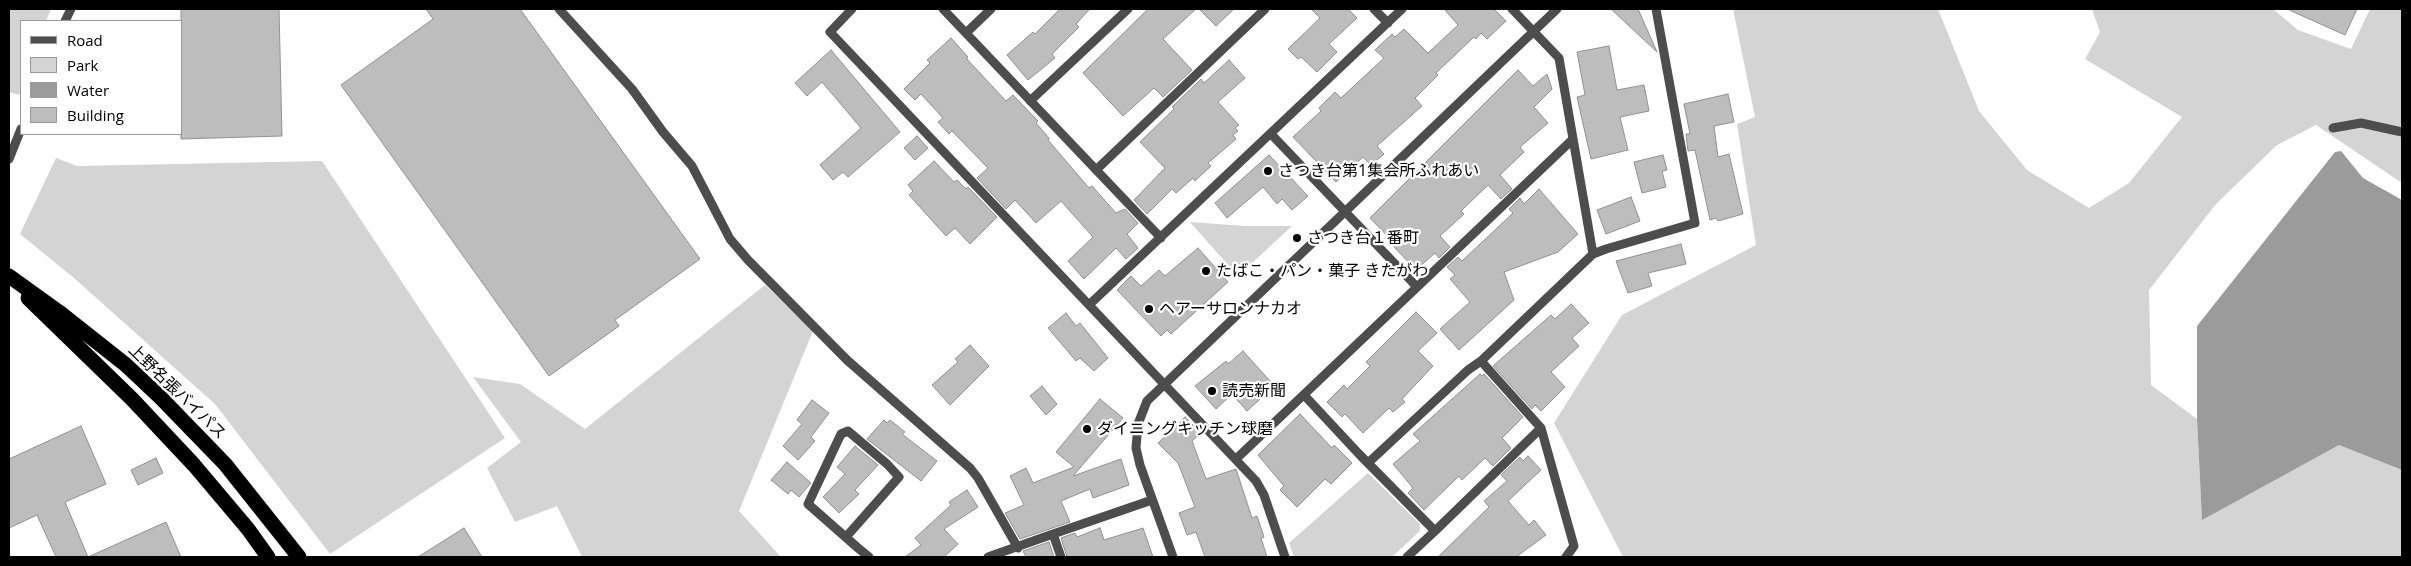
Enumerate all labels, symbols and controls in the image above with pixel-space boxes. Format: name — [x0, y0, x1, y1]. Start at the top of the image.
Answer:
legend — [20, 20, 182, 135]
text: Road — [67, 30, 103, 50]
text: Park — [67, 55, 98, 75]
text: Water — [67, 80, 109, 100]
text: Building — [67, 105, 124, 125]
place label: さつき台第1集会所ふれあい — [1278, 161, 1479, 181]
marker: さつき台第1集会所ふれあい — [1262, 165, 1274, 177]
place label: さつき台１番町 — [1307, 228, 1419, 248]
marker: さつき台１番町 — [1291, 232, 1303, 244]
place label: たばこ・パン・菓子 きたがわ — [1216, 261, 1428, 281]
marker: たばこ・パン・菓子 きたがわ — [1200, 265, 1212, 277]
place label: ヘアーサロンナカオ — [1159, 299, 1302, 319]
marker: ヘアーサロンナカオ — [1143, 303, 1155, 315]
street label: 上野名張バイパス — [124, 341, 230, 443]
place label: 読売新聞 — [1222, 381, 1286, 401]
marker: 読売新聞 — [1206, 385, 1218, 397]
place label: ダイニングキッチン球磨 — [1097, 419, 1273, 439]
marker: ダイニングキッチン球磨 — [1081, 423, 1093, 435]

